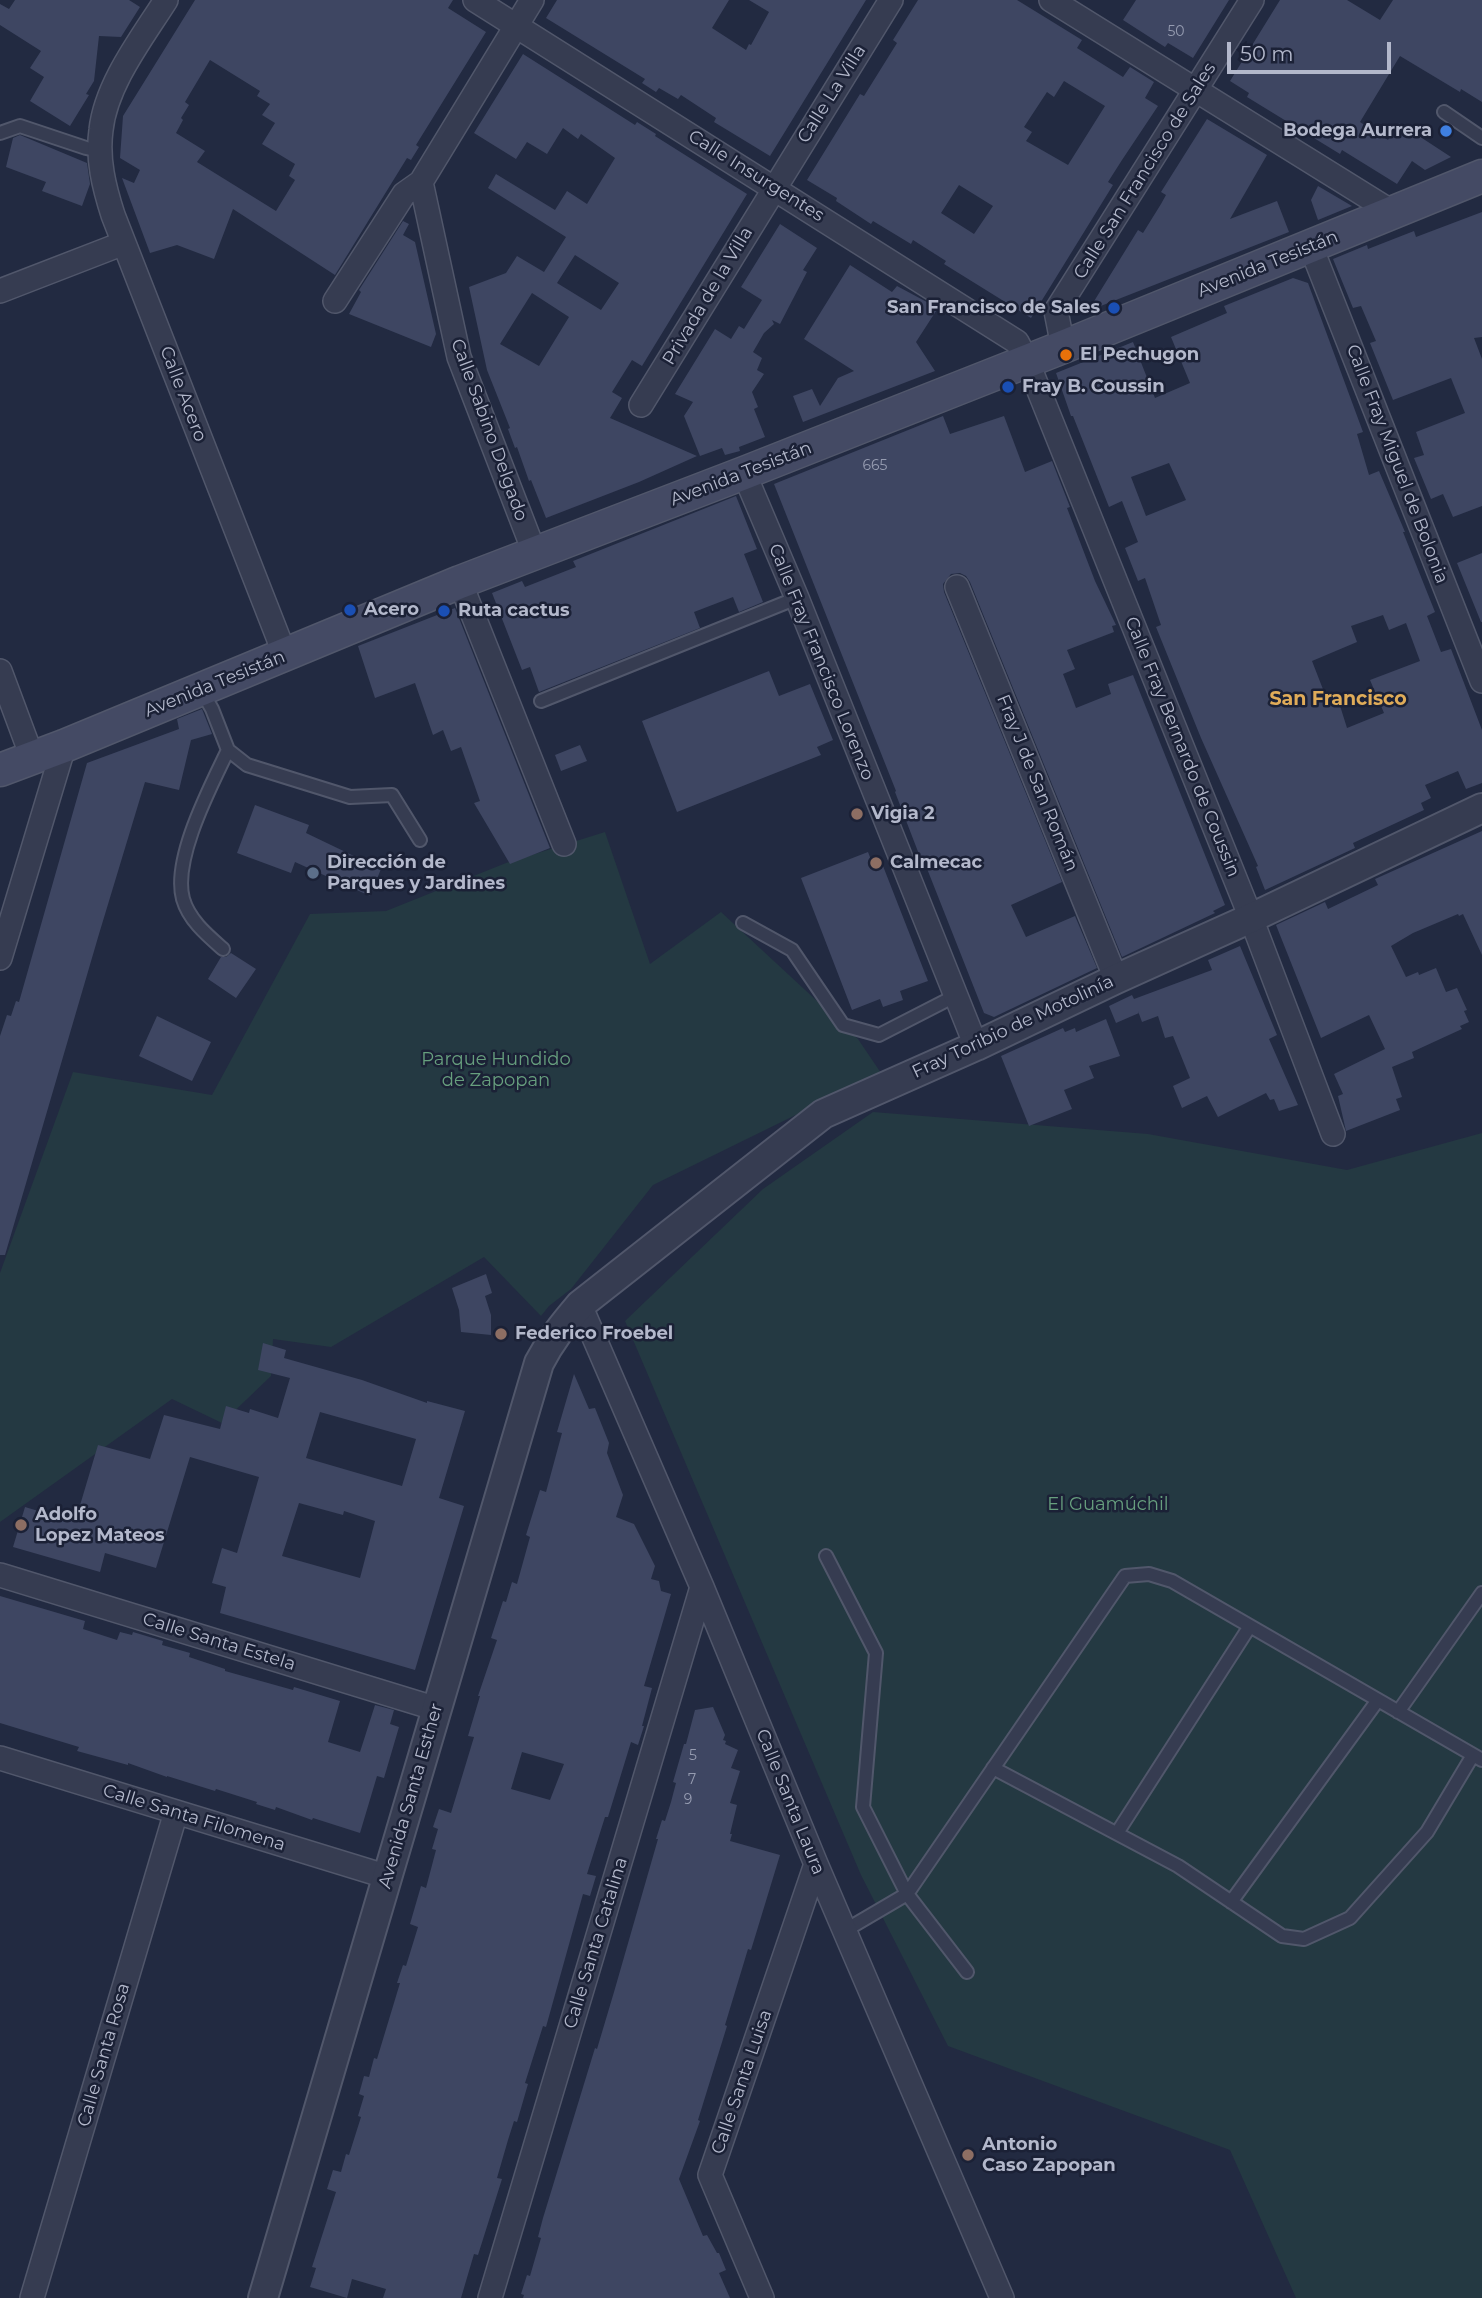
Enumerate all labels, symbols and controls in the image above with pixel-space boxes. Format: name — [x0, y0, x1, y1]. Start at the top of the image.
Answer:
house number: 50 — [1167, 24, 1185, 40]
scale bar — [1230, 28, 1394, 72]
street label: Calle La Villa — [793, 41, 871, 147]
text: 50 m — [1240, 41, 1294, 66]
street label: Calle San Francisco de Sales — [1069, 59, 1221, 283]
place label: Bodega Aurrera — [1283, 120, 1432, 142]
marker: Bodega Aurrera — [1438, 123, 1454, 139]
street label: Calle Insurgentes — [684, 126, 828, 226]
street label: Privada de la Villa — [658, 223, 758, 369]
street label: Avenida Tesistán — [1195, 226, 1341, 302]
place label: San Francisco de Sales — [887, 297, 1100, 319]
marker: San Francisco de Sales — [1106, 300, 1122, 316]
street label: Calle Sabino Delgado — [446, 336, 532, 524]
street label: Calle Fray Miguel de Bolonia — [1341, 341, 1453, 587]
street label: Calle Acero — [155, 343, 211, 445]
place label: El Pechugon — [1080, 344, 1199, 366]
marker: El Pechugon — [1058, 347, 1074, 363]
place label: Fray B. Coussin — [1022, 376, 1165, 398]
marker: Fray B. Coussin — [1000, 379, 1016, 395]
street label: Avenida Tesistán — [667, 437, 815, 511]
house number: 665 — [863, 458, 887, 474]
street label: Calle Fray Francisco Lorenzo — [764, 541, 878, 783]
place label: Acero — [364, 599, 419, 621]
place label: Ruta cactus — [458, 600, 570, 622]
marker: Acero — [342, 602, 358, 618]
marker: Ruta cactus — [436, 603, 452, 619]
street label: Calle Fray Bernardo de Coussin — [1120, 614, 1244, 880]
street label: Avenida Tesistán — [142, 646, 288, 722]
district label: San Francisco — [1269, 688, 1407, 710]
street label: Fray J de San Román — [992, 691, 1082, 875]
place label: Vigia 2 — [871, 803, 935, 825]
marker: Vigia 2 — [849, 806, 865, 822]
place label: Dirección de Parques y Jardines — [327, 852, 505, 894]
place label: Calmecac — [890, 852, 982, 874]
marker: Calmecac — [868, 855, 884, 871]
marker: Dirección de Parques y Jardines — [305, 865, 321, 881]
street label: Fray Toribio de Motolinía — [909, 971, 1117, 1083]
park label: Parque Hundido de Zapopan — [421, 1049, 571, 1092]
place label: Federico Froebel — [515, 1323, 673, 1345]
marker: Federico Froebel — [493, 1326, 509, 1342]
park label: El Guamúchil — [1047, 1494, 1169, 1516]
place label: Adolfo Lopez Mateos — [35, 1504, 165, 1546]
marker: Adolfo Lopez Mateos — [13, 1517, 29, 1533]
street label: Calle Santa Estela — [140, 1608, 298, 1676]
street label: Avenida Santa Esther — [374, 1701, 448, 1891]
street label: Calle Santa Laura — [751, 1726, 829, 1878]
house number: 5 — [689, 1748, 697, 1764]
house number: 7 — [688, 1772, 696, 1788]
street label: Calle Santa Filomena — [100, 1780, 288, 1856]
house number: 9 — [684, 1792, 692, 1808]
street label: Calle Santa Catalina — [560, 1855, 632, 2031]
street label: Calle Santa Rosa — [73, 1981, 135, 2129]
street label: Calle Santa Luisa — [707, 2007, 777, 2157]
place label: Antonio Caso Zapopan — [982, 2134, 1116, 2176]
marker: Antonio Caso Zapopan — [960, 2147, 976, 2163]

